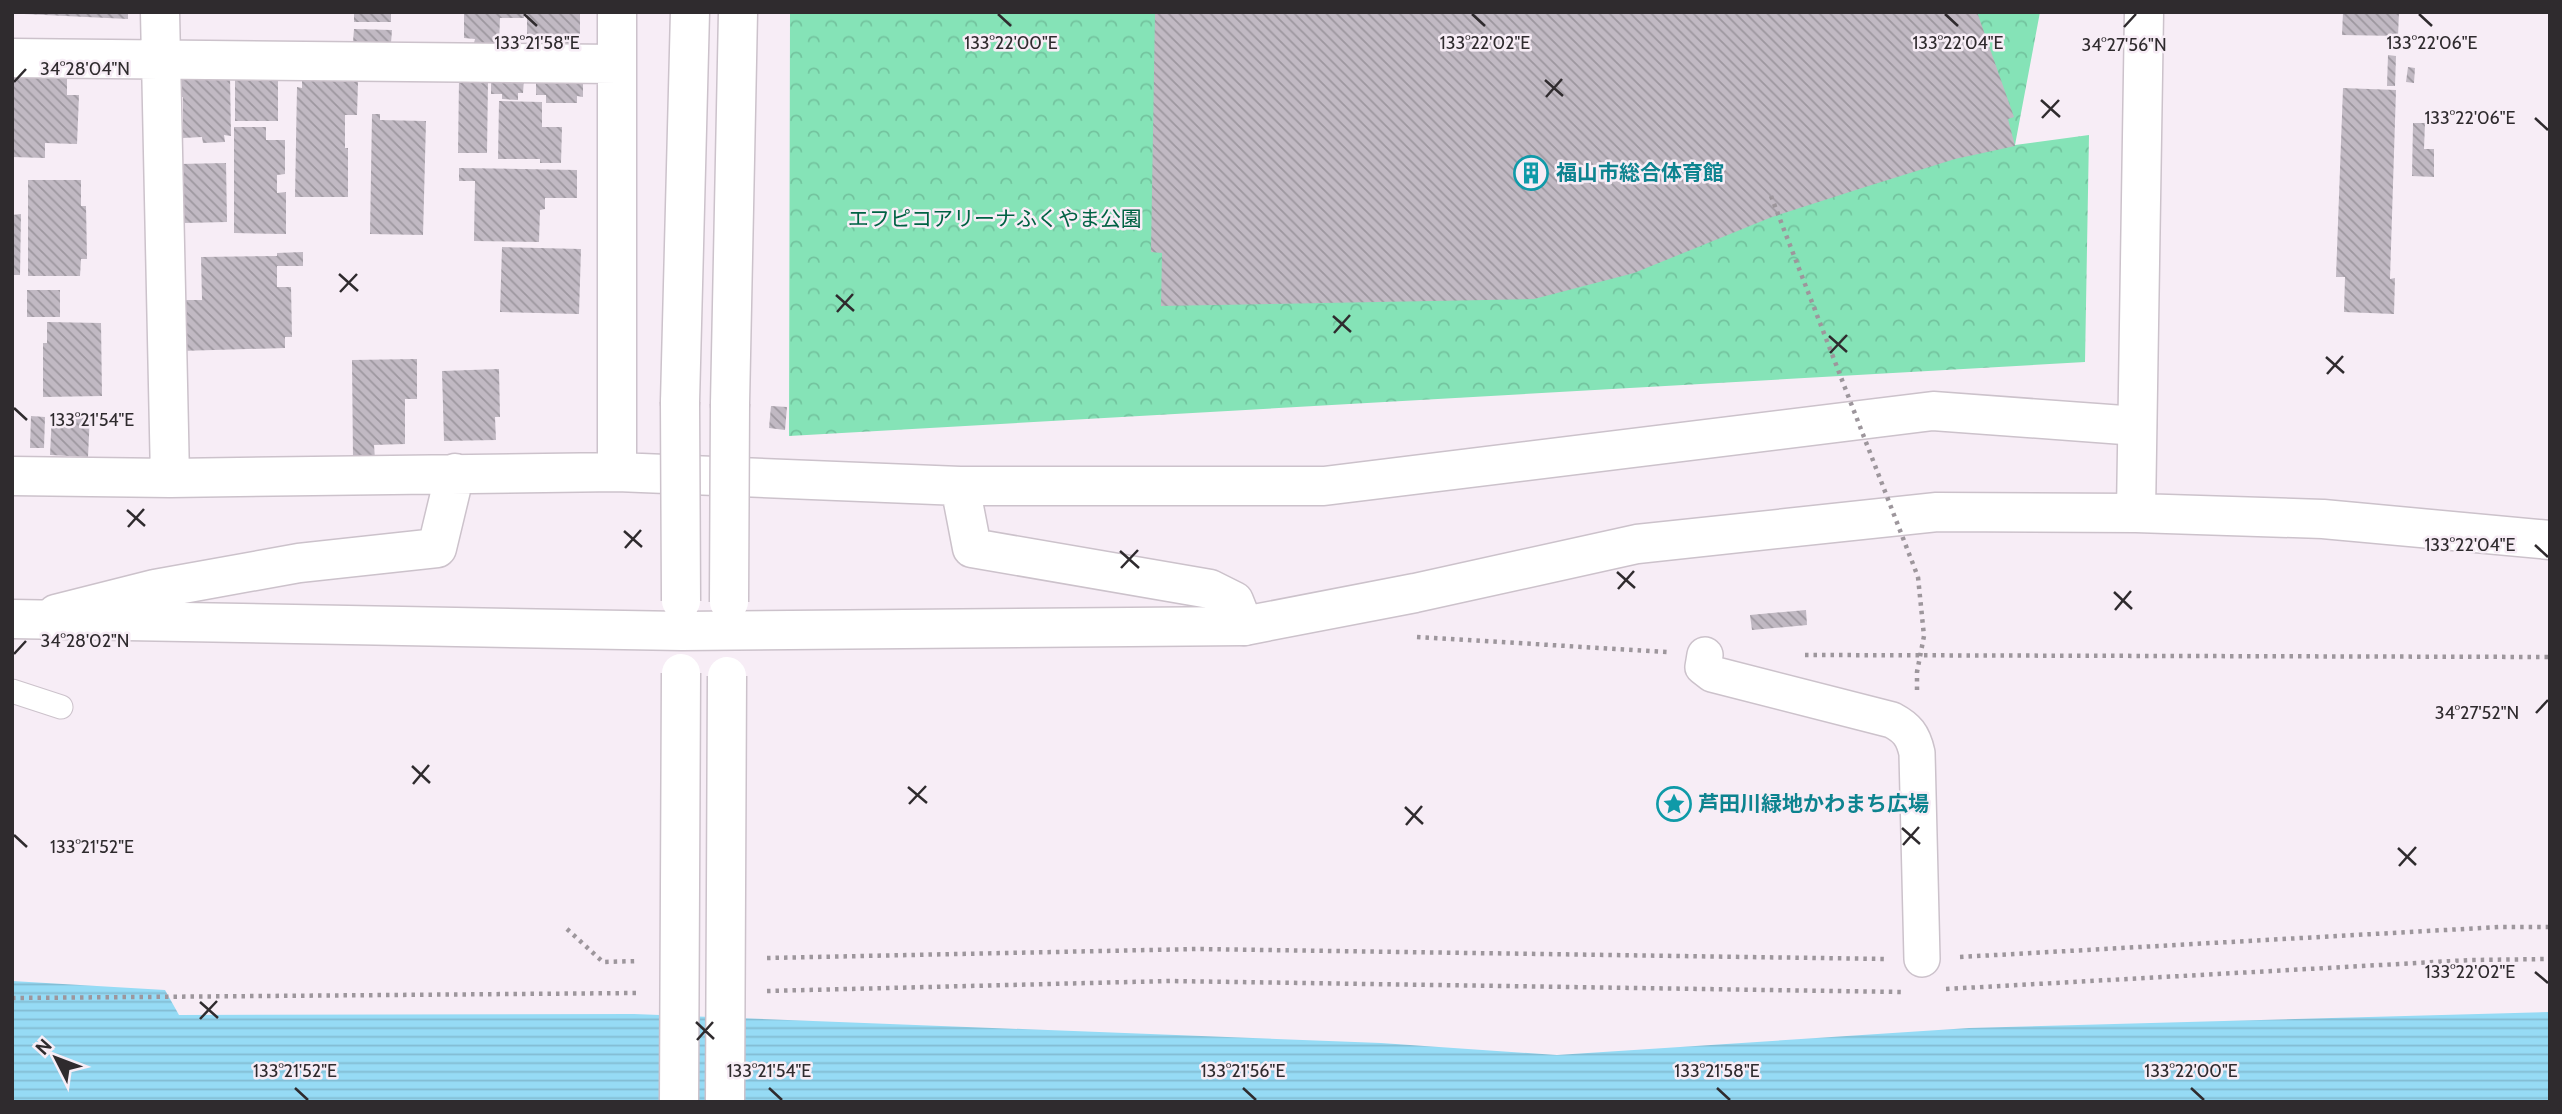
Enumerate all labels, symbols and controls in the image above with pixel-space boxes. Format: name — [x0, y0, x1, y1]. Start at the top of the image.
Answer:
text: 133°21'58"E — [494, 32, 580, 54]
text: 133°22'00"E — [964, 32, 1058, 54]
text: 133°22'02"E — [1440, 32, 1530, 54]
text: 133°22'04"E — [1912, 32, 2004, 54]
text: 133°22'06"E — [2386, 32, 2478, 54]
text: 34°27'56"N — [2081, 34, 2167, 56]
text: 34°28'04"N — [40, 58, 130, 80]
text: 133°22'06"E — [2424, 107, 2516, 129]
building icon: 福山市総合体育館 — [1512, 154, 1550, 192]
place label: 福山市総合体育館 — [1556, 160, 1724, 185]
park label: エフピコアリーナふくやま公園 — [848, 206, 1142, 231]
text: 133°21'54"E — [50, 409, 134, 431]
text: 133°22'04"E — [2424, 534, 2516, 556]
text: 34°28'02"N — [40, 630, 130, 652]
text: 34°27'52"N — [2435, 702, 2519, 724]
place icon: 芦田川緑地かわまち広場 — [1655, 785, 1693, 823]
place label: 芦田川緑地かわまち広場 — [1698, 791, 1929, 816]
text: 133°21'52"E — [50, 836, 134, 858]
text: 133°22'02"E — [2425, 961, 2515, 983]
north arrow — [21, 1023, 91, 1093]
text: N — [31, 1034, 57, 1060]
text: 133°21'52"E — [253, 1060, 337, 1082]
text: 133°21'54"E — [727, 1060, 811, 1082]
text: 133°21'56"E — [1201, 1060, 1285, 1082]
text: 133°21'58"E — [1674, 1060, 1760, 1082]
text: 133°22'00"E — [2144, 1060, 2238, 1082]

